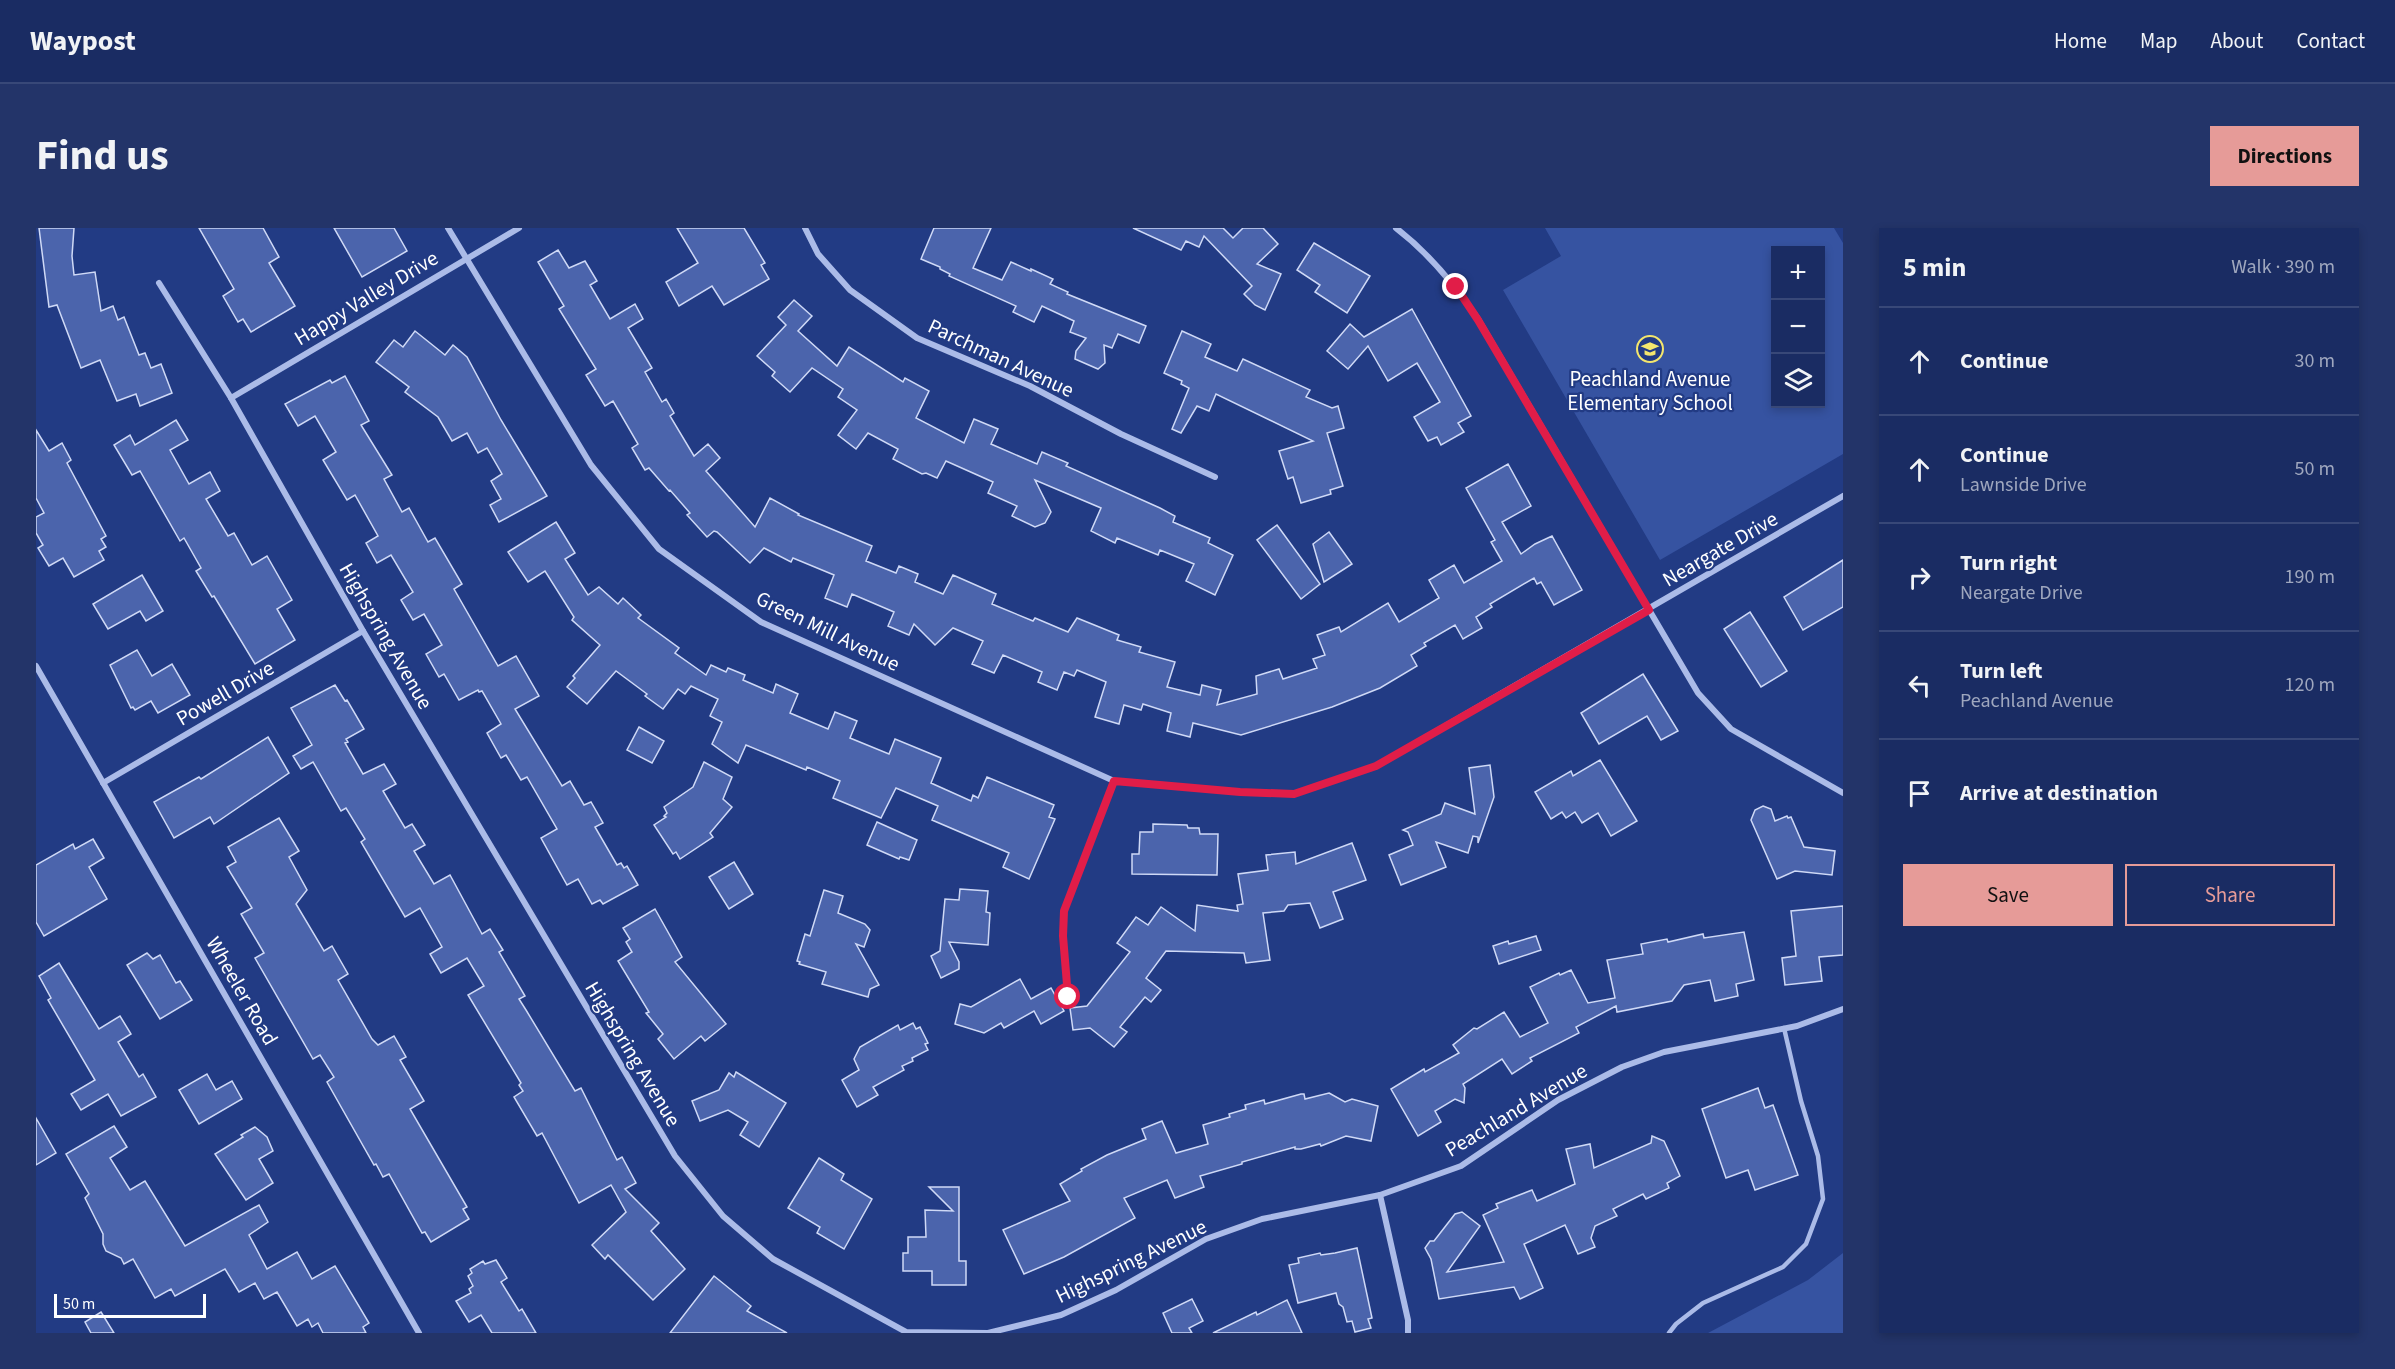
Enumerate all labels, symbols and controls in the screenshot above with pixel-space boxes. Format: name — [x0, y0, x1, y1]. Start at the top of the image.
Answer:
text: Waypost — [30, 21, 136, 61]
text: Home — [2054, 26, 2107, 56]
text: Map — [2140, 26, 2178, 56]
text: About — [2211, 26, 2263, 56]
text: Contact — [2296, 26, 2365, 56]
text: Find us — [36, 126, 169, 186]
button: Directions — [2210, 126, 2359, 186]
street label: Happy Valley Drive — [288, 243, 444, 353]
map controls — [1771, 246, 1825, 408]
button: + — [1771, 246, 1825, 300]
text: 5 min — [1903, 249, 1966, 286]
text: Walk · 390 m — [2231, 253, 2335, 281]
route end — [1442, 273, 1468, 299]
button: − — [1771, 300, 1825, 354]
street label: Parchman Avenue — [923, 311, 1079, 405]
school or university icon: Peachland Avenue Elementary School — [1635, 334, 1665, 364]
icon: ahead — [1903, 345, 1936, 378]
text: Continue — [1960, 345, 2049, 377]
text: 30 m — [2295, 347, 2335, 375]
button: layers — [1771, 354, 1825, 408]
place label: Peachland Avenue Elementary School — [1567, 364, 1733, 418]
text: Continue — [1960, 439, 2049, 471]
icon: ahead — [1903, 453, 1936, 486]
text: 50 m — [2295, 455, 2335, 483]
text: Lawnside Drive — [1960, 471, 2087, 499]
street label: Neargate Drive — [1657, 504, 1783, 594]
text: Turn right — [1960, 547, 2057, 579]
street label: Highspring Avenue — [332, 557, 440, 715]
icon: right — [1903, 561, 1936, 594]
text: 190 m — [2285, 563, 2335, 591]
text: Neargate Drive — [1960, 579, 2083, 607]
street label: Green Mill Avenue — [751, 583, 905, 679]
street label: Powell Drive — [170, 653, 280, 733]
text: Turn left — [1960, 655, 2042, 687]
icon: left — [1903, 669, 1936, 702]
text: 120 m — [2285, 671, 2335, 699]
text: Peachland Avenue — [1960, 687, 2113, 715]
icon: arrive — [1903, 777, 1936, 810]
text: Arrive at destination — [1960, 777, 2158, 809]
button: Save — [1903, 864, 2113, 926]
button: Share — [2125, 864, 2335, 926]
street label: Wheeler Road — [199, 931, 285, 1051]
street label: Highspring Avenue — [578, 976, 688, 1132]
route start — [1054, 983, 1080, 1009]
street label: Peachland Avenue — [1439, 1056, 1593, 1164]
street label: Highspring Avenue — [1050, 1211, 1212, 1311]
scale bar — [54, 1291, 206, 1318]
text: 50 m — [63, 1293, 95, 1315]

